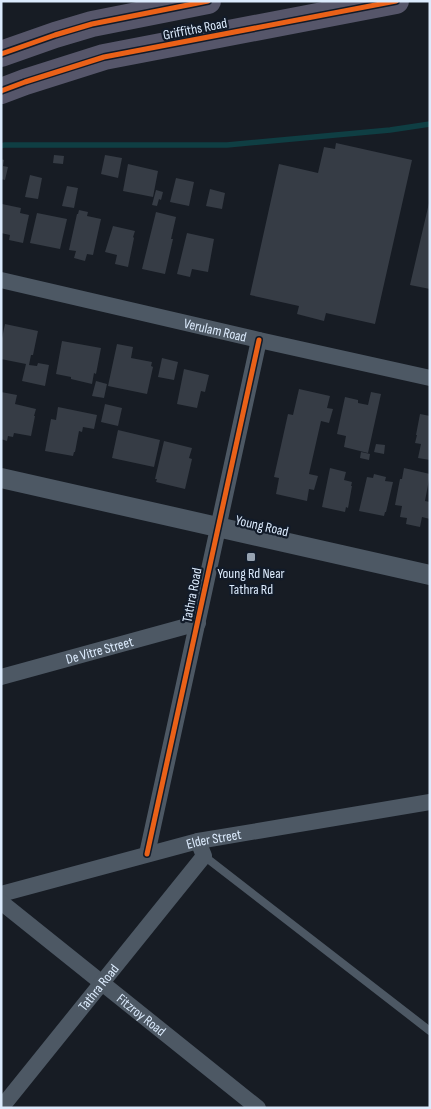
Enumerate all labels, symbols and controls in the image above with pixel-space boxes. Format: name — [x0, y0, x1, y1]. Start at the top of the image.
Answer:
street label: Griffiths Road — [161, 14, 229, 44]
street label: Verulam Road — [182, 314, 249, 345]
street label: Young Road — [234, 512, 290, 540]
marker: Young Rd Near Tathra Rd — [245, 551, 257, 563]
place label: Young Rd Near Tathra Rd — [217, 565, 285, 598]
street label: Tathra Road — [178, 566, 206, 624]
street label: De Vitre Street — [64, 633, 135, 667]
street label: Elder Street — [184, 825, 243, 852]
street label: Tathra Road — [74, 960, 122, 1014]
street label: Fitzroy Road — [113, 990, 170, 1039]

